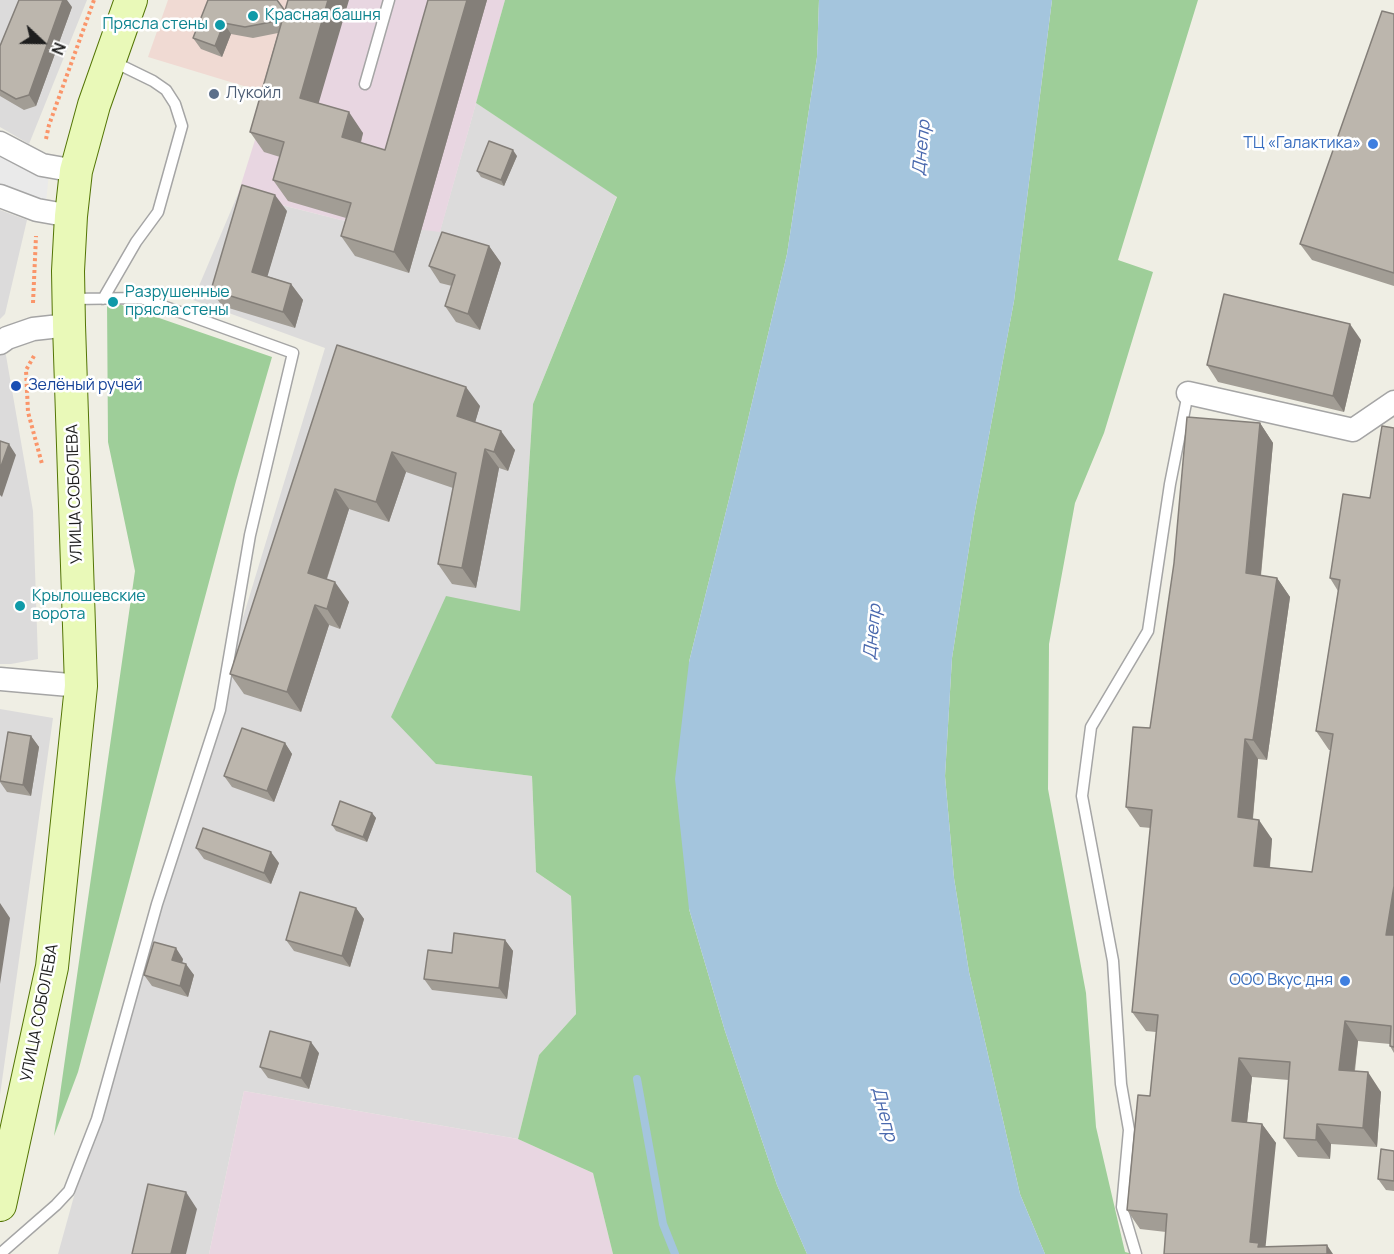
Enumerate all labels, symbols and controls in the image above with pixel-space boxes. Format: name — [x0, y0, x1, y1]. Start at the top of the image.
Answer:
place label: Красная башня — [265, 6, 381, 26]
marker: Красная башня — [246, 9, 260, 23]
north arrow — [12, 12, 72, 72]
place label: Прясла стены — [102, 15, 208, 35]
marker: Прясла стены — [213, 18, 227, 32]
text: N — [46, 39, 71, 58]
place label: Лукойл — [226, 84, 281, 104]
marker: Лукойл — [207, 87, 221, 101]
water label: Днепр — [908, 119, 936, 177]
place label: ТЦ «Галактика» — [1243, 134, 1361, 154]
marker: ТЦ «Галактика» — [1366, 137, 1380, 151]
place label: Разрушенные прясла стены — [125, 283, 230, 321]
marker: Разрушенные прясла стены — [106, 295, 120, 309]
place label: Зелёный ручей — [28, 376, 143, 396]
marker: Зелёный ручей — [9, 379, 23, 393]
street label: УЛИЦА СОБОЛЕВА — [63, 424, 87, 564]
place label: Крылошевские ворота — [32, 587, 146, 625]
marker: Крылошевские ворота — [13, 599, 27, 613]
water label: Днепр — [859, 603, 887, 661]
street label: УЛИЦА СОБОЛЕВА — [17, 942, 63, 1084]
place label: ООО Вкус дня — [1229, 971, 1333, 991]
marker: ООО Вкус дня — [1338, 974, 1352, 988]
water label: Днепр — [867, 1085, 901, 1143]

